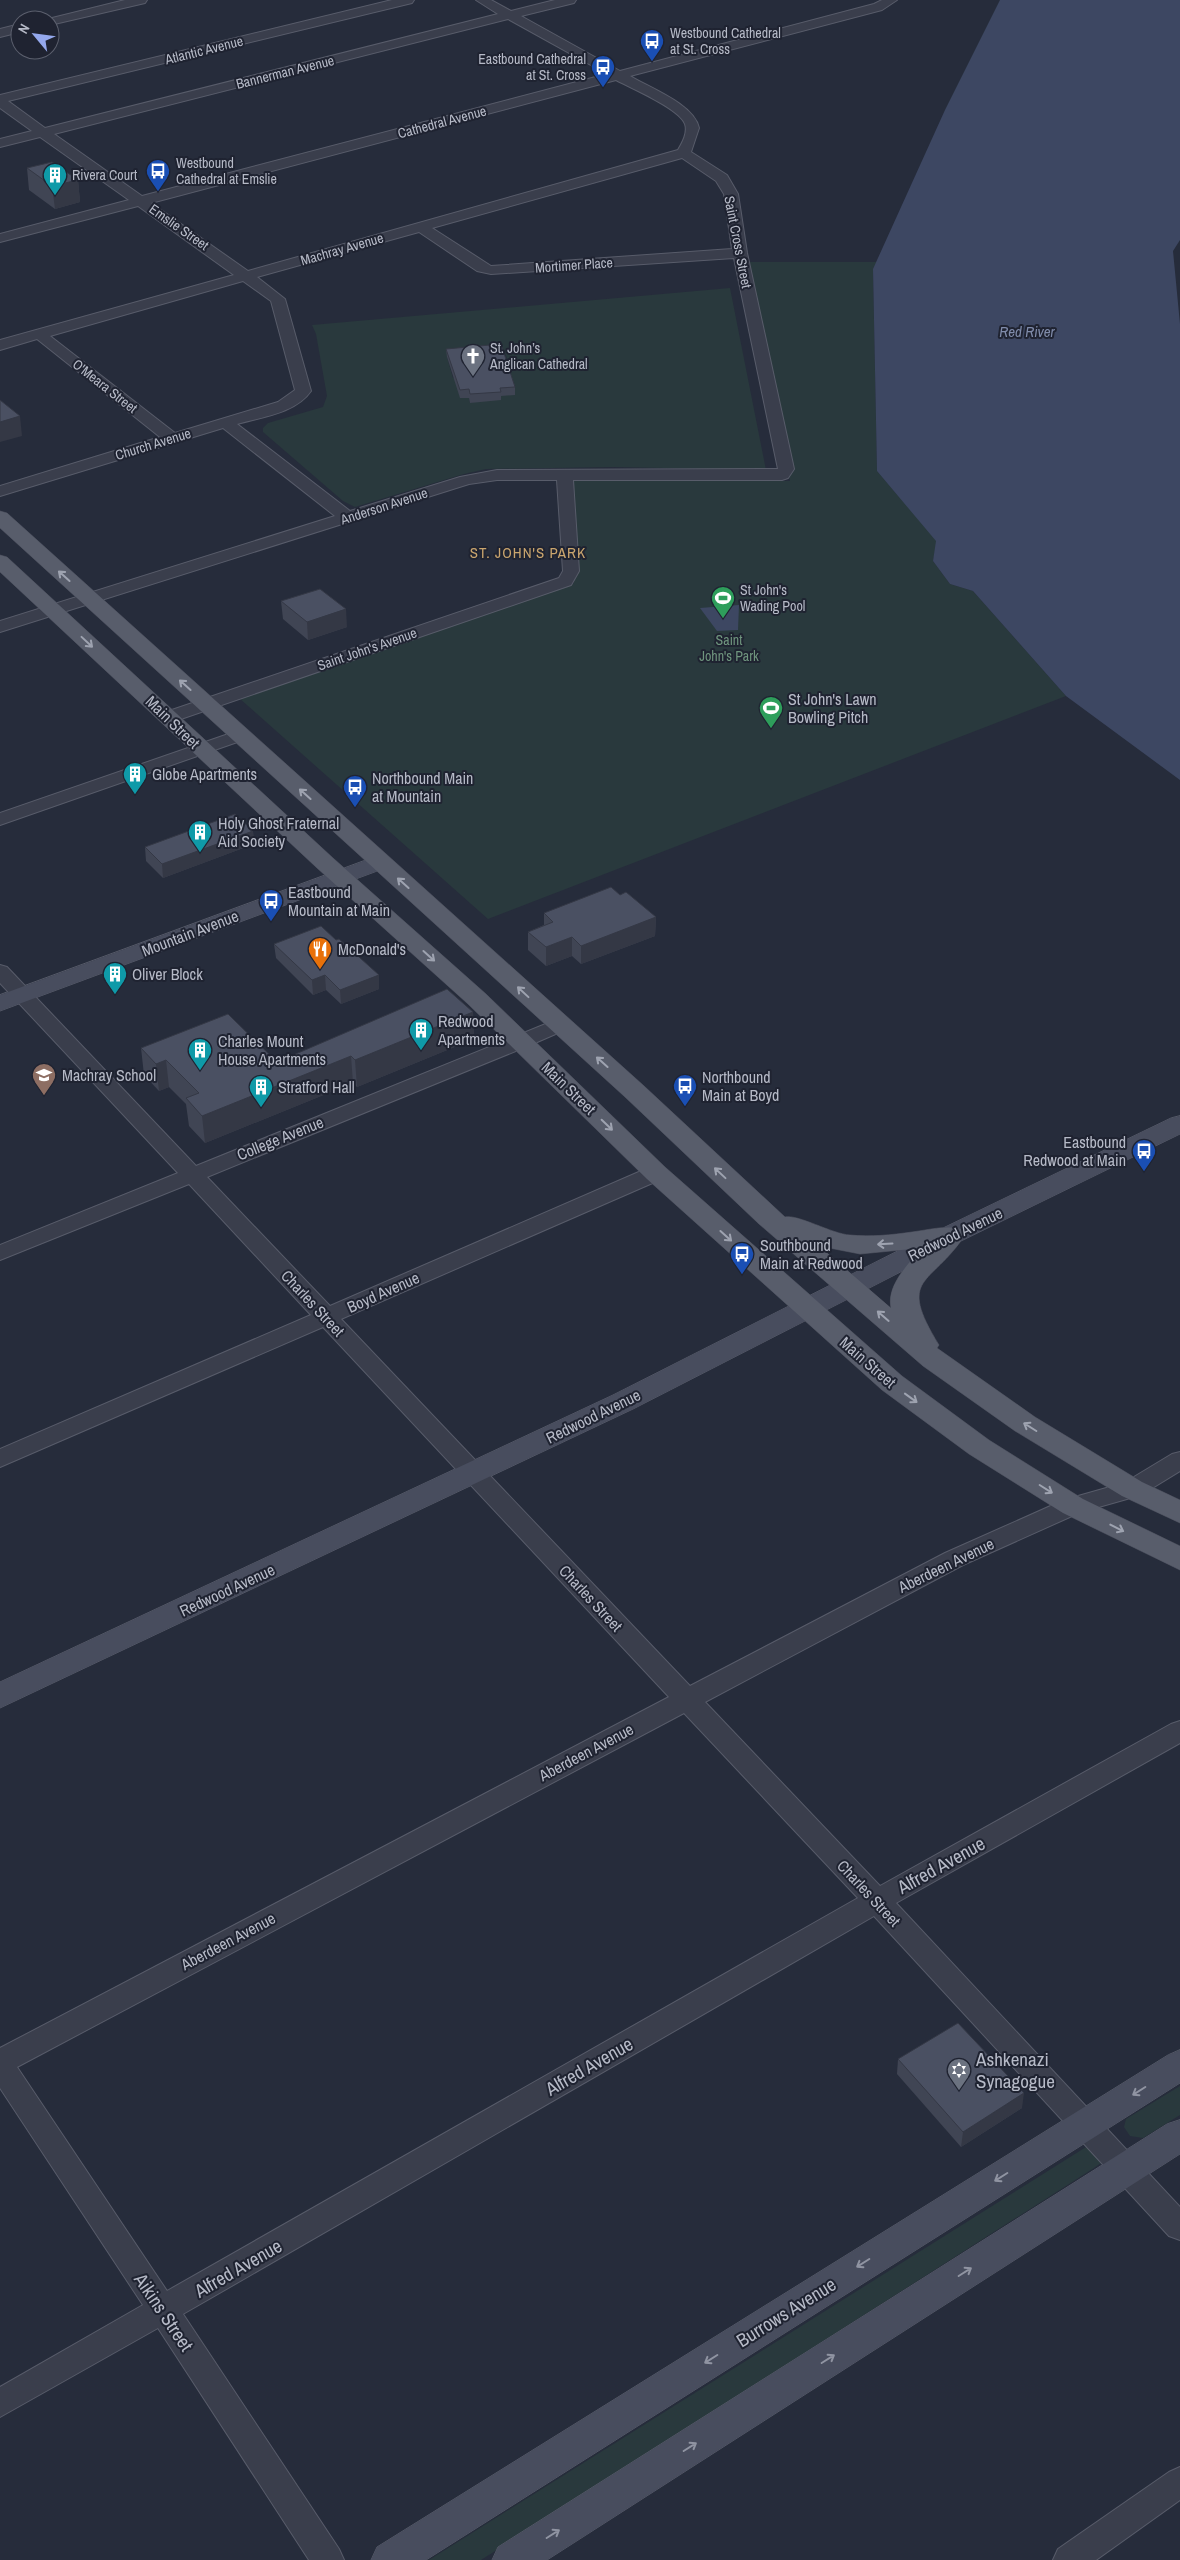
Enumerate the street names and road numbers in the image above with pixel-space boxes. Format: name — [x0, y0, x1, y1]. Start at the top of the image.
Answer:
street label: Atlantic Avenue — [162, 32, 245, 69]
street label: Bannerman Avenue — [234, 51, 336, 93]
street label: Cathedral Avenue — [396, 102, 488, 142]
street label: Saint Cross Street — [720, 194, 756, 290]
street label: Emslie Street — [146, 200, 212, 254]
street label: Machray Avenue — [299, 229, 385, 269]
street label: Mortimer Place — [535, 253, 613, 277]
street label: O'Meara Street — [69, 355, 141, 417]
street label: Church Avenue — [113, 424, 193, 464]
street label: Anderson Avenue — [337, 483, 430, 529]
street label: Saint John's Avenue — [315, 624, 419, 674]
street label: Main Street — [141, 691, 205, 754]
street label: Mountain Avenue — [138, 904, 242, 962]
street label: Main Street — [537, 1057, 601, 1120]
street label: College Avenue — [233, 1111, 327, 1165]
street label: Redwood Avenue — [904, 1202, 1006, 1266]
street label: Charles Street — [276, 1265, 350, 1341]
street label: Boyd Avenue — [343, 1266, 423, 1318]
street label: Main Street — [835, 1331, 901, 1393]
street label: Redwood Avenue — [542, 1384, 644, 1448]
street label: Aberdeen Avenue — [893, 1532, 998, 1598]
street label: Redwood Avenue — [176, 1558, 278, 1622]
street label: Charles Street — [554, 1560, 628, 1636]
street label: Aberdeen Avenue — [534, 1718, 637, 1787]
street label: Alfred Avenue — [892, 1830, 990, 1900]
street label: Charles Street — [832, 1855, 906, 1931]
street label: Aberdeen Avenue — [176, 1907, 279, 1976]
street label: Alfred Avenue — [540, 2031, 637, 2102]
street label: Alfred Avenue — [189, 2233, 286, 2304]
street label: Aikins Street — [128, 2267, 200, 2357]
street label: Burrows Avenue — [731, 2271, 841, 2353]

